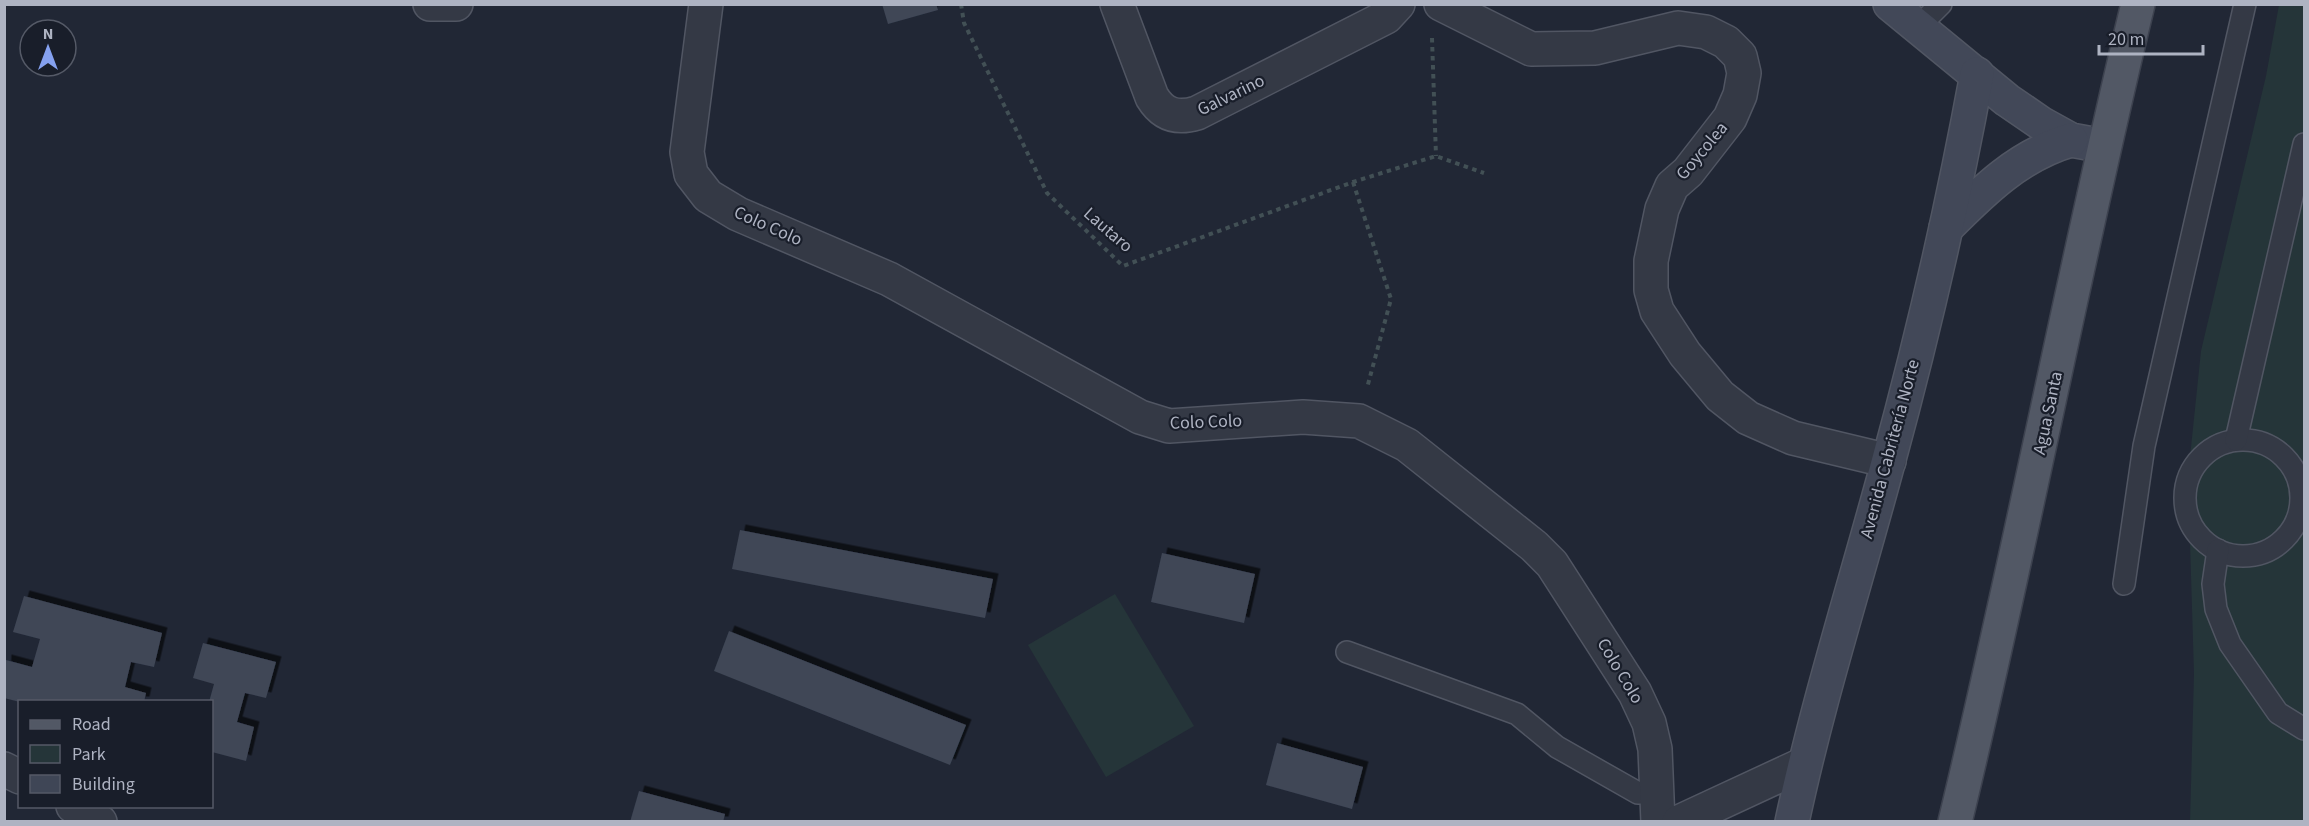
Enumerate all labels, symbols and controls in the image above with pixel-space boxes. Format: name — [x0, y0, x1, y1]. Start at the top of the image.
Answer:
north arrow — [18, 18, 78, 78]
scale bar — [2099, 18, 2202, 56]
text: N — [43, 23, 53, 45]
text: 20 m — [2108, 27, 2144, 52]
street label: Galvarino — [1193, 68, 1269, 122]
street label: Goycolea — [1670, 117, 1734, 185]
street label: Colo Colo — [730, 200, 806, 252]
street label: Lautaro — [1078, 201, 1138, 259]
street label: Avenida Cabritería Norte — [1854, 357, 1926, 541]
street label: Agua Santa — [2027, 369, 2069, 457]
street label: Colo Colo — [1169, 408, 1243, 436]
street label: Colo Colo — [1591, 634, 1649, 708]
legend — [18, 700, 213, 808]
text: Road — [72, 712, 111, 737]
text: Park — [72, 742, 106, 767]
text: Building — [72, 772, 135, 797]

